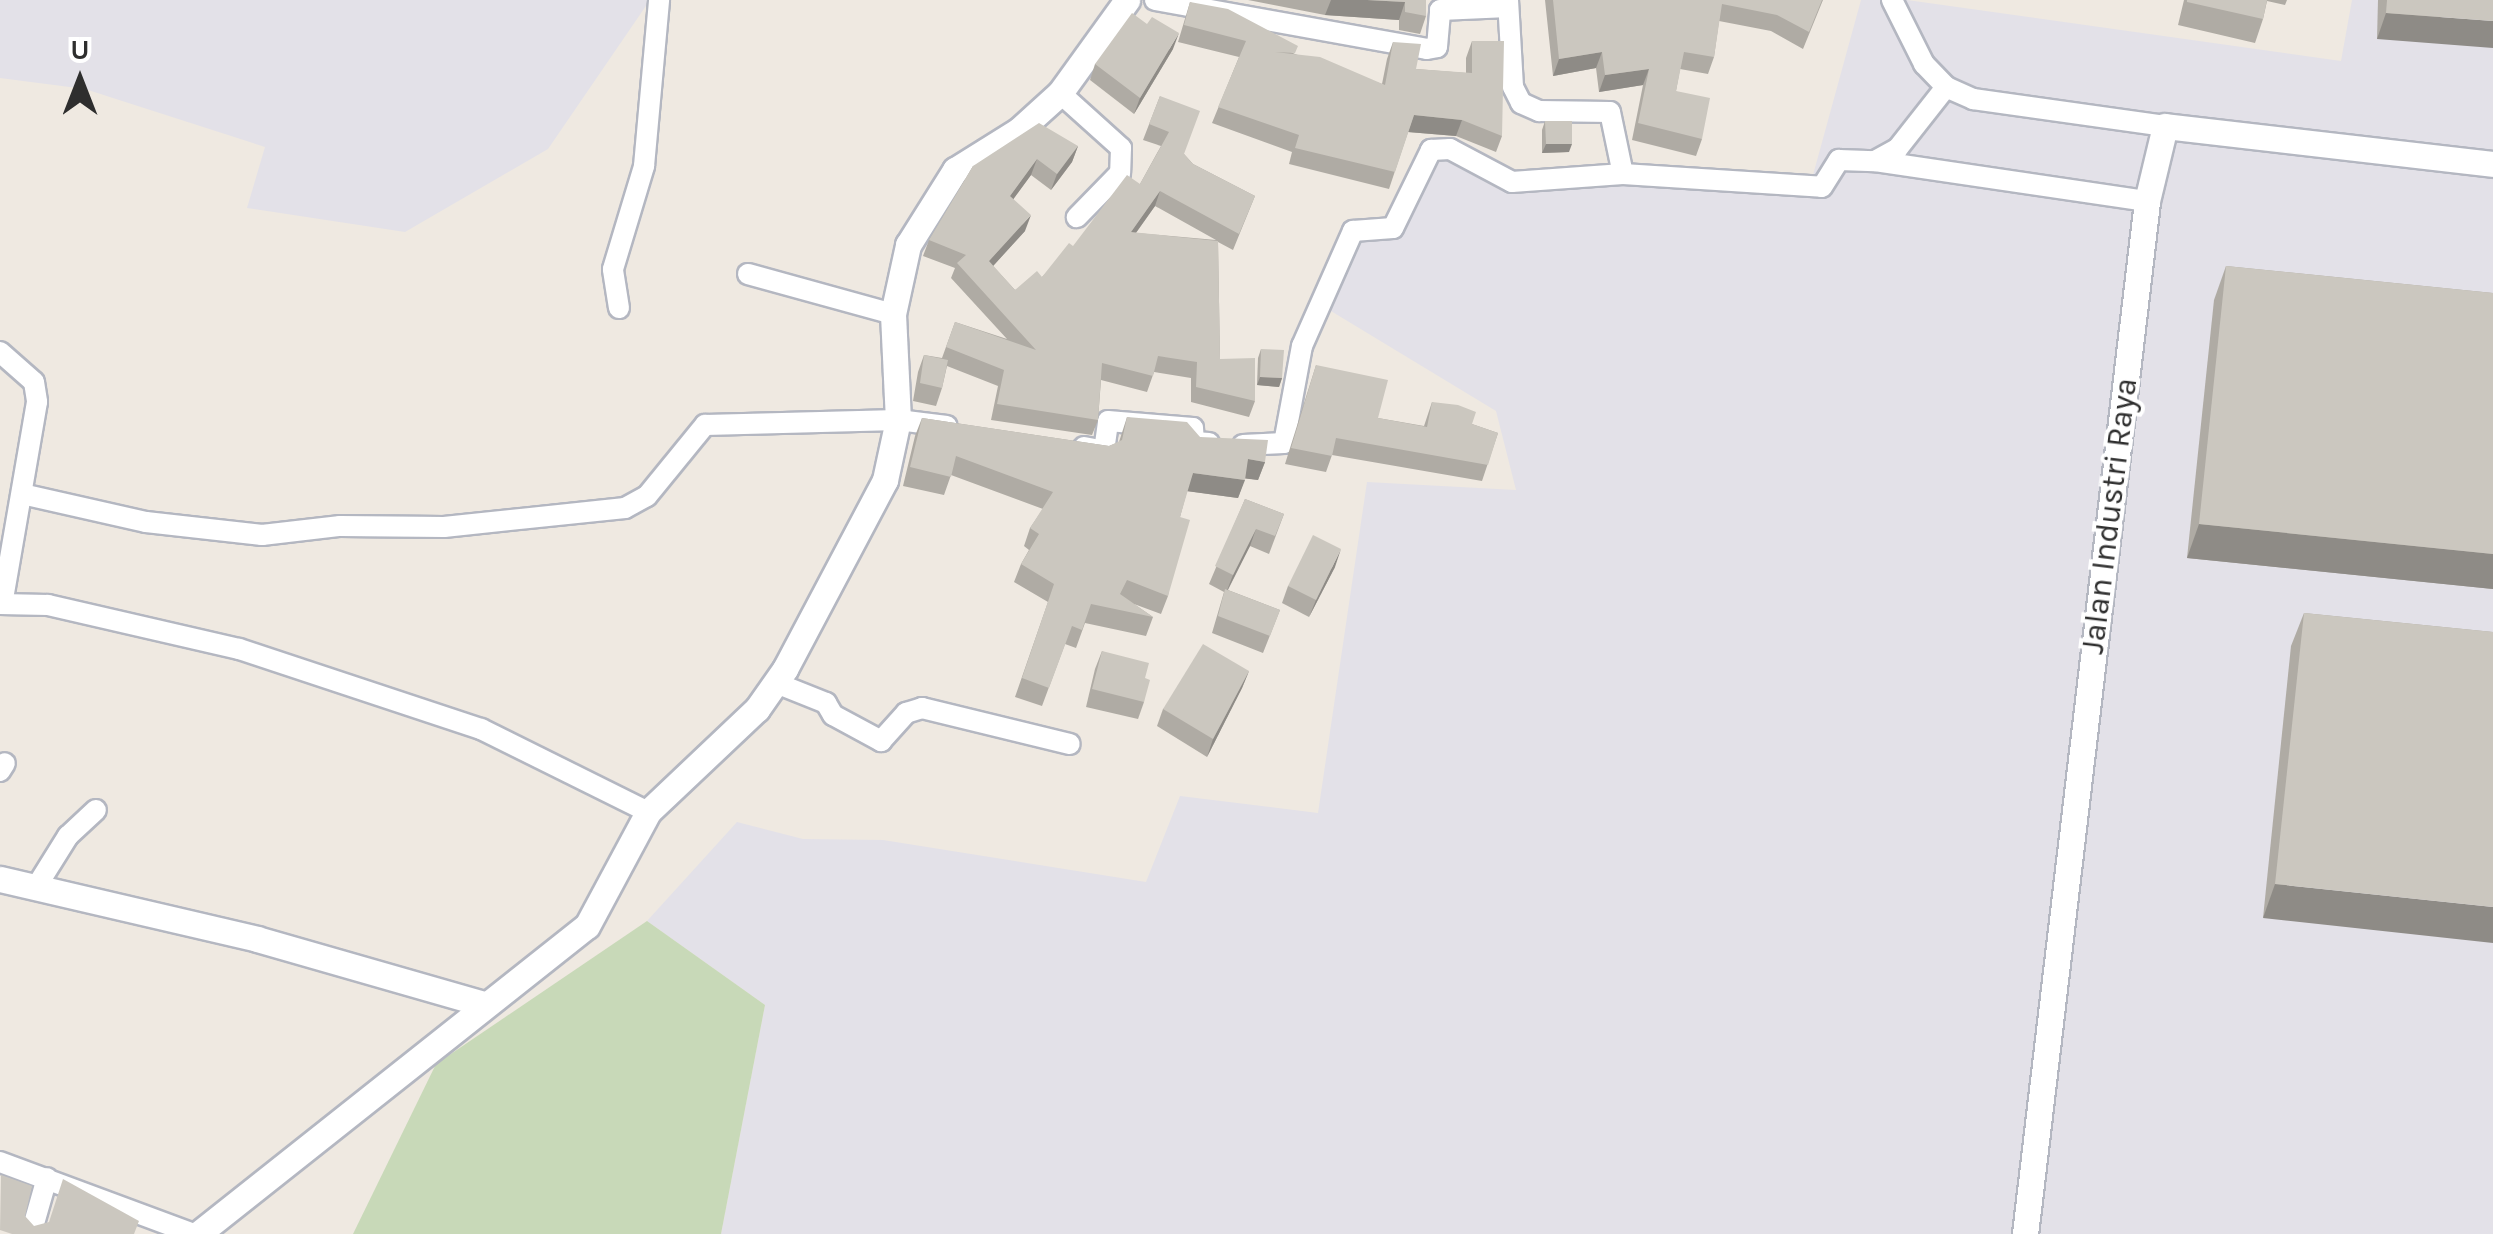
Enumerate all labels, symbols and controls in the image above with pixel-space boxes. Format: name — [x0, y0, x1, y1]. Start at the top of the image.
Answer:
north arrow — [30, 30, 130, 130]
text: U — [70, 33, 90, 66]
street label: Jalan Industri Raya — [2074, 376, 2146, 656]

